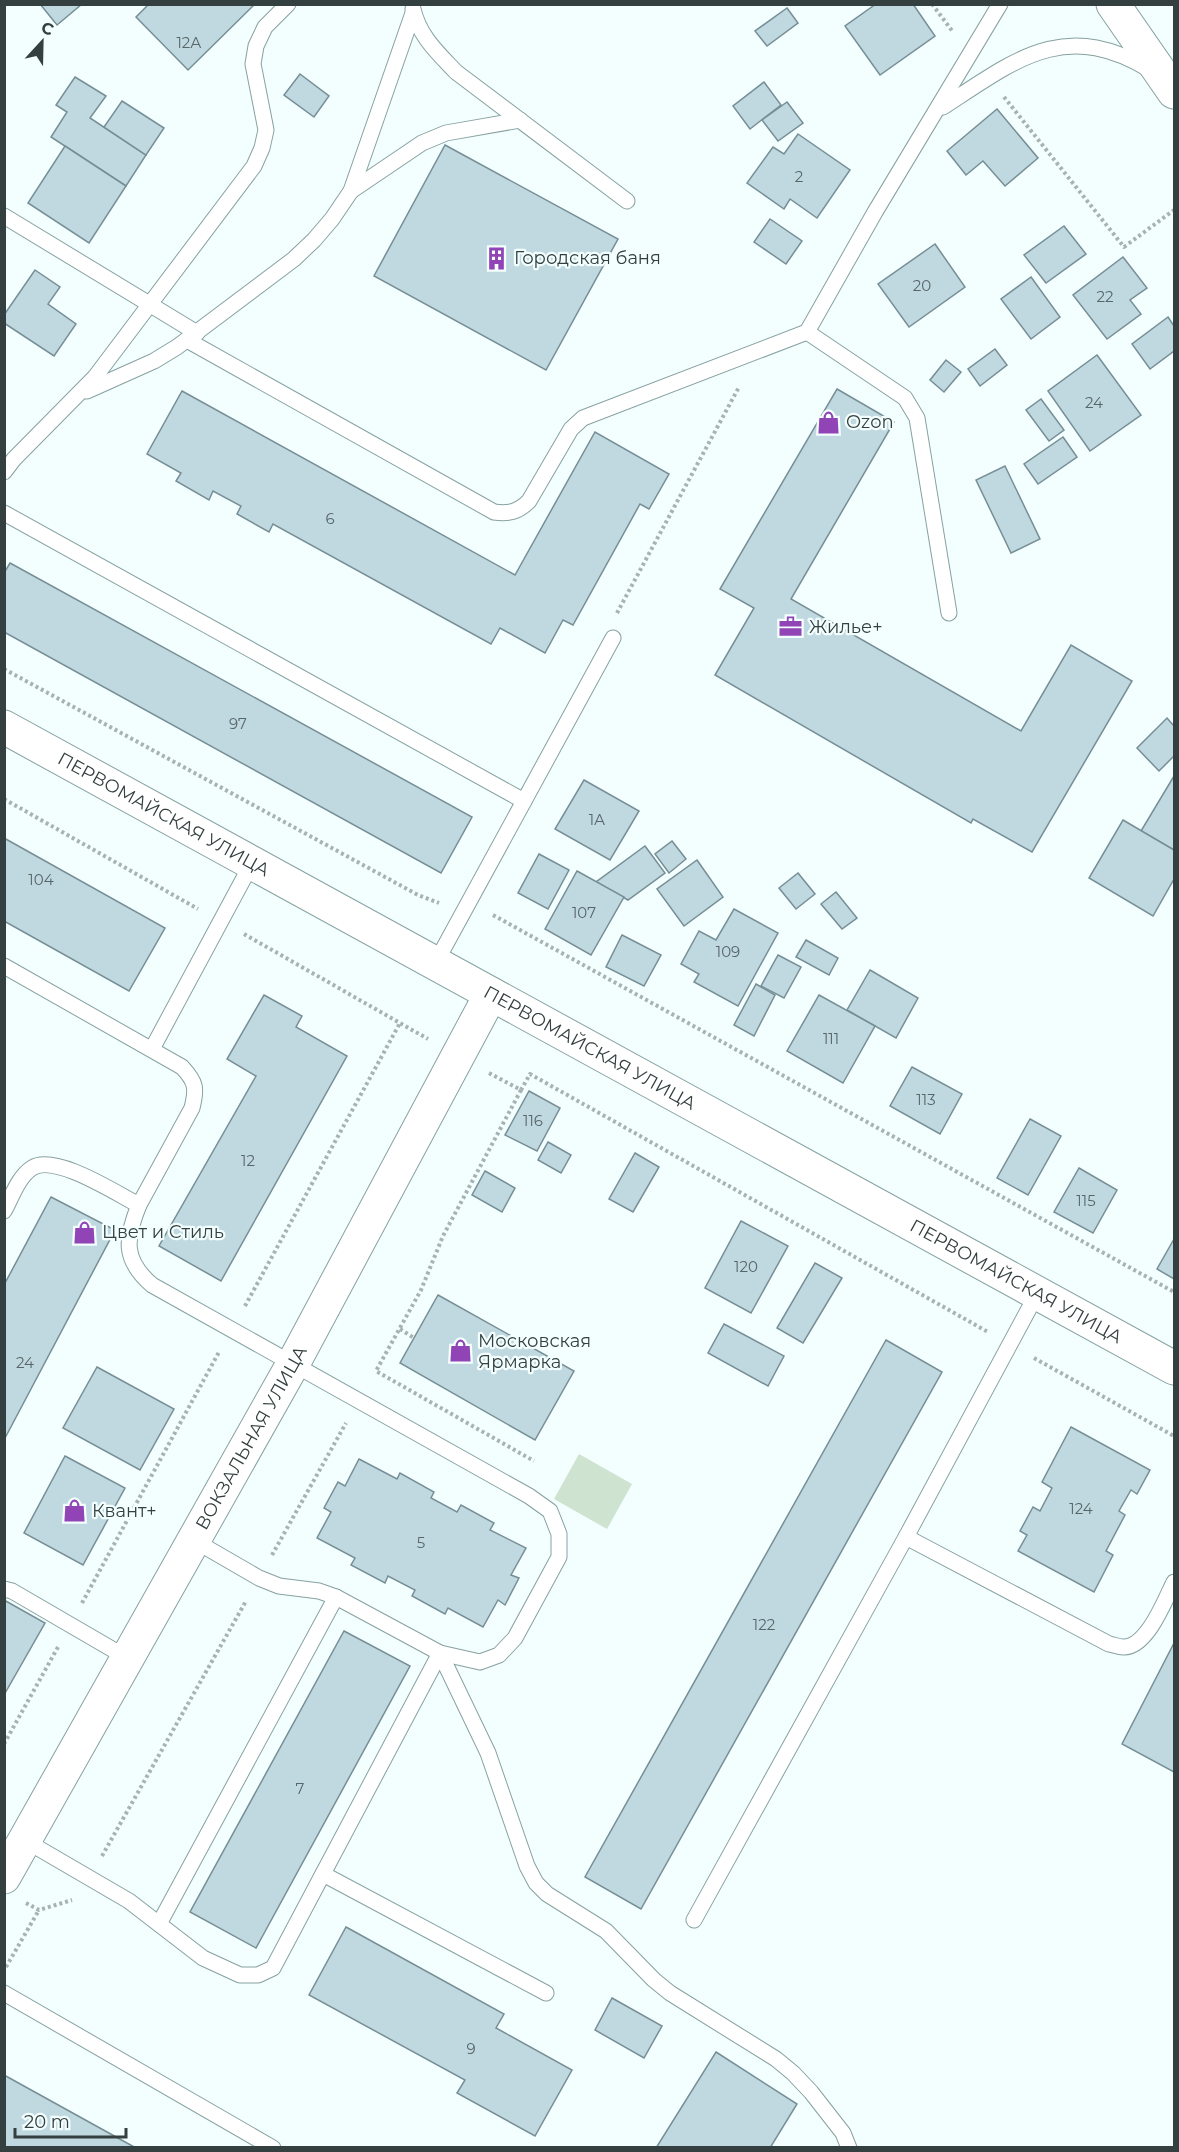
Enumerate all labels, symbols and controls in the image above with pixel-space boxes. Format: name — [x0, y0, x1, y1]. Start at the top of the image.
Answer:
north arrow — [12, 12, 72, 72]
text: С — [38, 18, 57, 40]
house number: 12А — [176, 33, 202, 52]
house number: 2 — [795, 167, 803, 186]
building icon: Городская баня — [483, 245, 509, 271]
place label: Городская баня — [514, 247, 661, 269]
house number: 20 — [913, 276, 931, 295]
house number: 22 — [1096, 287, 1114, 306]
house number: 24 — [1085, 393, 1103, 412]
shop icon: Ozon — [815, 409, 841, 435]
place label: Ozon — [846, 411, 894, 433]
house number: 6 — [325, 509, 335, 528]
office icon: Жилье+ — [778, 614, 804, 640]
place label: Жилье+ — [809, 616, 883, 638]
house number: 97 — [229, 714, 247, 733]
street label: ПЕРВОМАЙСКАЯ УЛИЦА — [54, 747, 274, 882]
house number: 1А — [589, 810, 605, 829]
house number: 104 — [28, 870, 54, 889]
house number: 107 — [572, 903, 596, 922]
house number: 109 — [716, 942, 740, 961]
street label: ПЕРВОМАЙСКАЯ УЛИЦА — [480, 981, 700, 1115]
house number: 111 — [823, 1029, 839, 1048]
house number: 113 — [916, 1090, 936, 1109]
house number: 116 — [523, 1111, 543, 1130]
house number: 12 — [241, 1151, 255, 1170]
house number: 115 — [1076, 1191, 1096, 1210]
street label: ПЕРВОМАЙСКАЯ УЛИЦА — [906, 1215, 1126, 1349]
shop icon: Цвет и Стиль — [71, 1219, 97, 1245]
place label: Цвет и Стиль — [102, 1221, 224, 1243]
house number: 120 — [734, 1257, 758, 1276]
place label: Московская Ярмарка — [478, 1330, 591, 1373]
shop icon: Московская Ярмарка — [447, 1338, 473, 1364]
street label: ВОКЗАЛЬНАЯ УЛИЦА — [191, 1342, 312, 1534]
house number: 24 — [16, 1353, 34, 1372]
shop icon: Квант+ — [61, 1498, 87, 1524]
house number: 124 — [1069, 1499, 1093, 1518]
place label: Квант+ — [92, 1500, 157, 1522]
house number: 5 — [417, 1533, 425, 1552]
house number: 122 — [753, 1615, 775, 1634]
house number: 7 — [296, 1779, 305, 1798]
house number: 9 — [466, 2039, 476, 2058]
scale bar — [15, 2101, 126, 2139]
text: 20 m — [24, 2111, 70, 2133]

